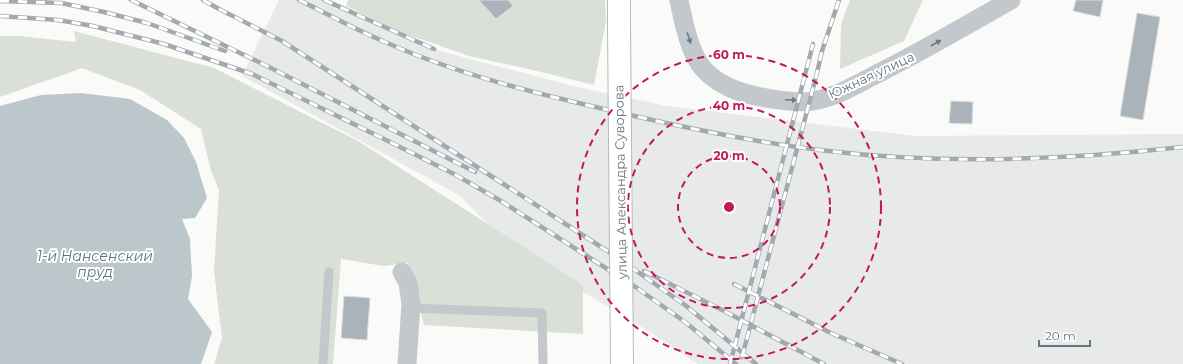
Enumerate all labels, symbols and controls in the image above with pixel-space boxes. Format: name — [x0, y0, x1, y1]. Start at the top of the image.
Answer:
one-way arrow — [686, 32, 692, 44]
one-way arrow — [930, 40, 942, 47]
text: 60 m — [713, 47, 745, 62]
street label: Южная улица — [825, 48, 917, 102]
street label: улица Александра Суворова — [610, 85, 630, 280]
one-way arrow — [785, 97, 797, 104]
text: 40 m — [713, 98, 745, 113]
text: 20 m — [713, 148, 745, 163]
centre of rings — [722, 200, 736, 214]
water label: 1-й Нансенский пруд — [37, 247, 153, 281]
scale bar — [1039, 322, 1090, 348]
text: 20 m — [1045, 328, 1076, 343]

